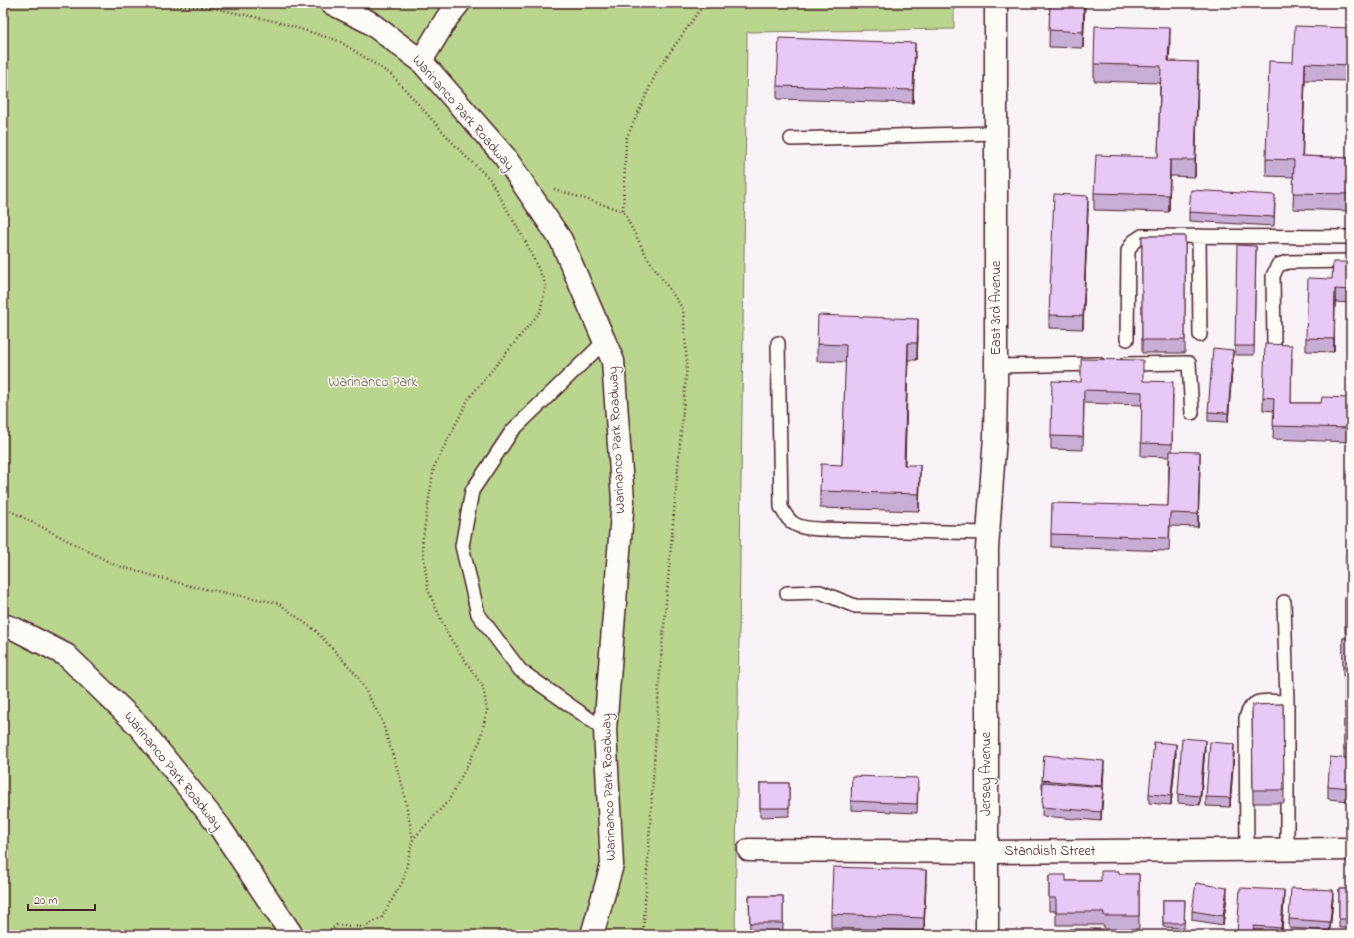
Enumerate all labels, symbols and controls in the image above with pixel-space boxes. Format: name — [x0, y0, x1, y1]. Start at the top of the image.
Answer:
street label: Warinanco Park Roadway — [406, 50, 519, 176]
street label: East 3rd Avenue — [986, 260, 1007, 355]
street label: Warinanco Park Roadway — [603, 366, 632, 514]
park label: Warinanco Park — [329, 372, 418, 393]
street label: Warinanco Park Roadway — [118, 707, 228, 836]
street label: Warinanco Park Roadway — [596, 713, 623, 861]
street label: Jersey Avenue — [976, 731, 998, 816]
street label: Standish Street — [1004, 841, 1096, 862]
scale bar — [28, 886, 95, 912]
text: 20 m — [34, 892, 57, 910]

